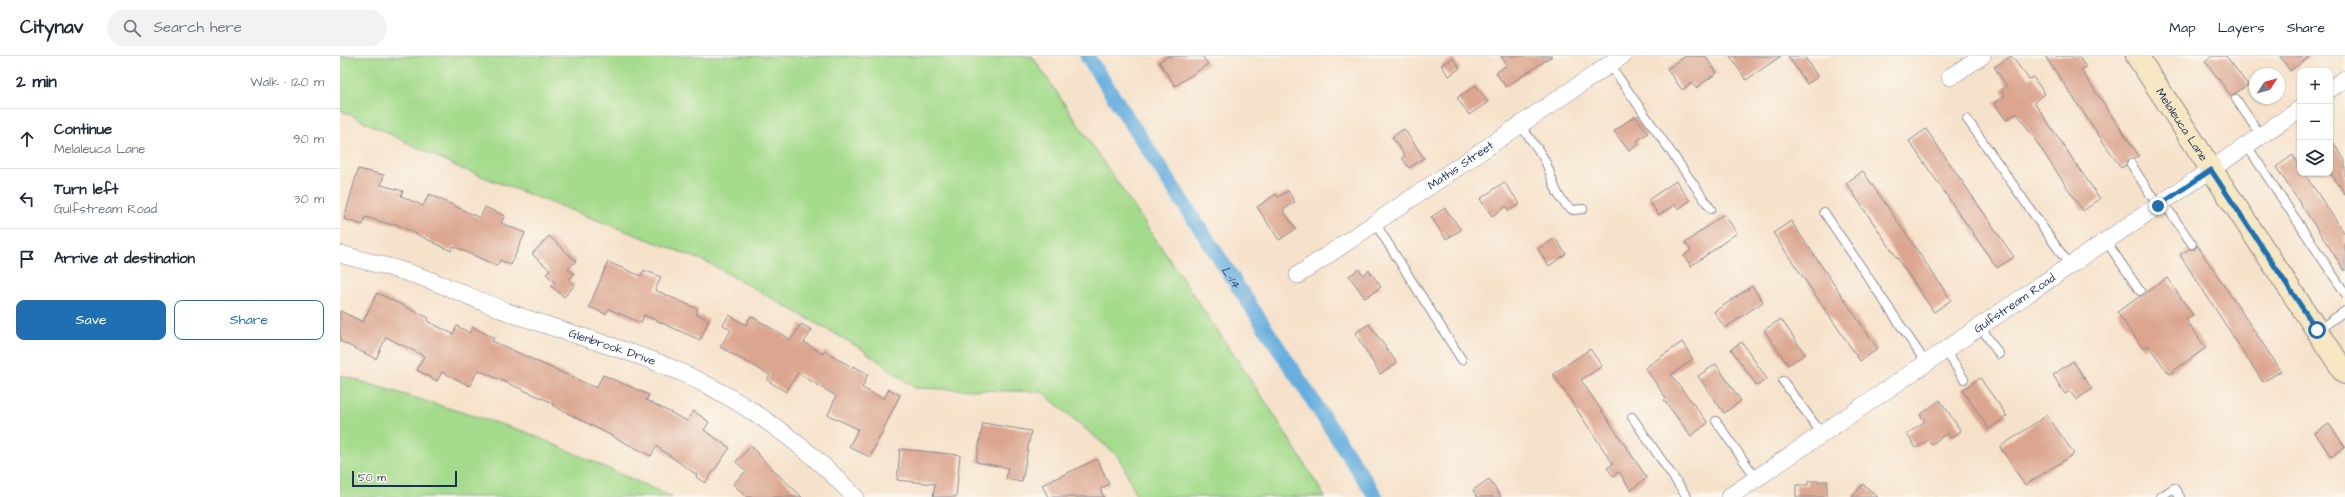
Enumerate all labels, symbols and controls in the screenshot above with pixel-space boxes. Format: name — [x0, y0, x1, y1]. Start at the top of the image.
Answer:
search box — [107, 10, 387, 46]
text: Citynav — [20, 14, 83, 41]
icon: search — [121, 17, 143, 39]
text: Search here — [153, 17, 242, 38]
text: Map — [2169, 18, 2196, 38]
text: Layers — [2218, 18, 2265, 38]
text: Share — [2287, 18, 2325, 38]
north arrow — [2249, 68, 2285, 104]
map controls — [2297, 68, 2333, 176]
button: + — [2297, 68, 2333, 104]
text: 2 min — [16, 70, 57, 94]
text: Walk · 120 m — [250, 73, 324, 91]
street label: Melaleuca Lane — [2151, 85, 2212, 165]
button: − — [2297, 104, 2333, 140]
text: Continue — [54, 119, 112, 140]
icon: ahead — [16, 128, 38, 150]
text: 90 m — [293, 130, 324, 148]
street label: Mathis Street — [1424, 137, 1497, 194]
text: Melaleuca Lane — [54, 140, 145, 158]
button: layers — [2297, 140, 2333, 176]
text: Turn left — [54, 179, 118, 200]
icon: left — [16, 188, 38, 210]
text: 30 m — [294, 190, 324, 208]
route end — [2149, 197, 2167, 215]
text: Gulfstream Road — [54, 200, 157, 218]
icon: arrive — [16, 248, 38, 270]
text: Arrive at destination — [54, 248, 195, 269]
water label: L-14 — [1217, 263, 1245, 293]
street label: Gulfstream Road — [1970, 270, 2059, 337]
button: Save — [16, 300, 166, 340]
button: Share — [174, 300, 324, 340]
route start — [2308, 321, 2326, 339]
street label: Glenbrook Drive — [567, 325, 658, 370]
scale bar — [352, 469, 457, 488]
text: 50 m — [358, 470, 386, 485]

